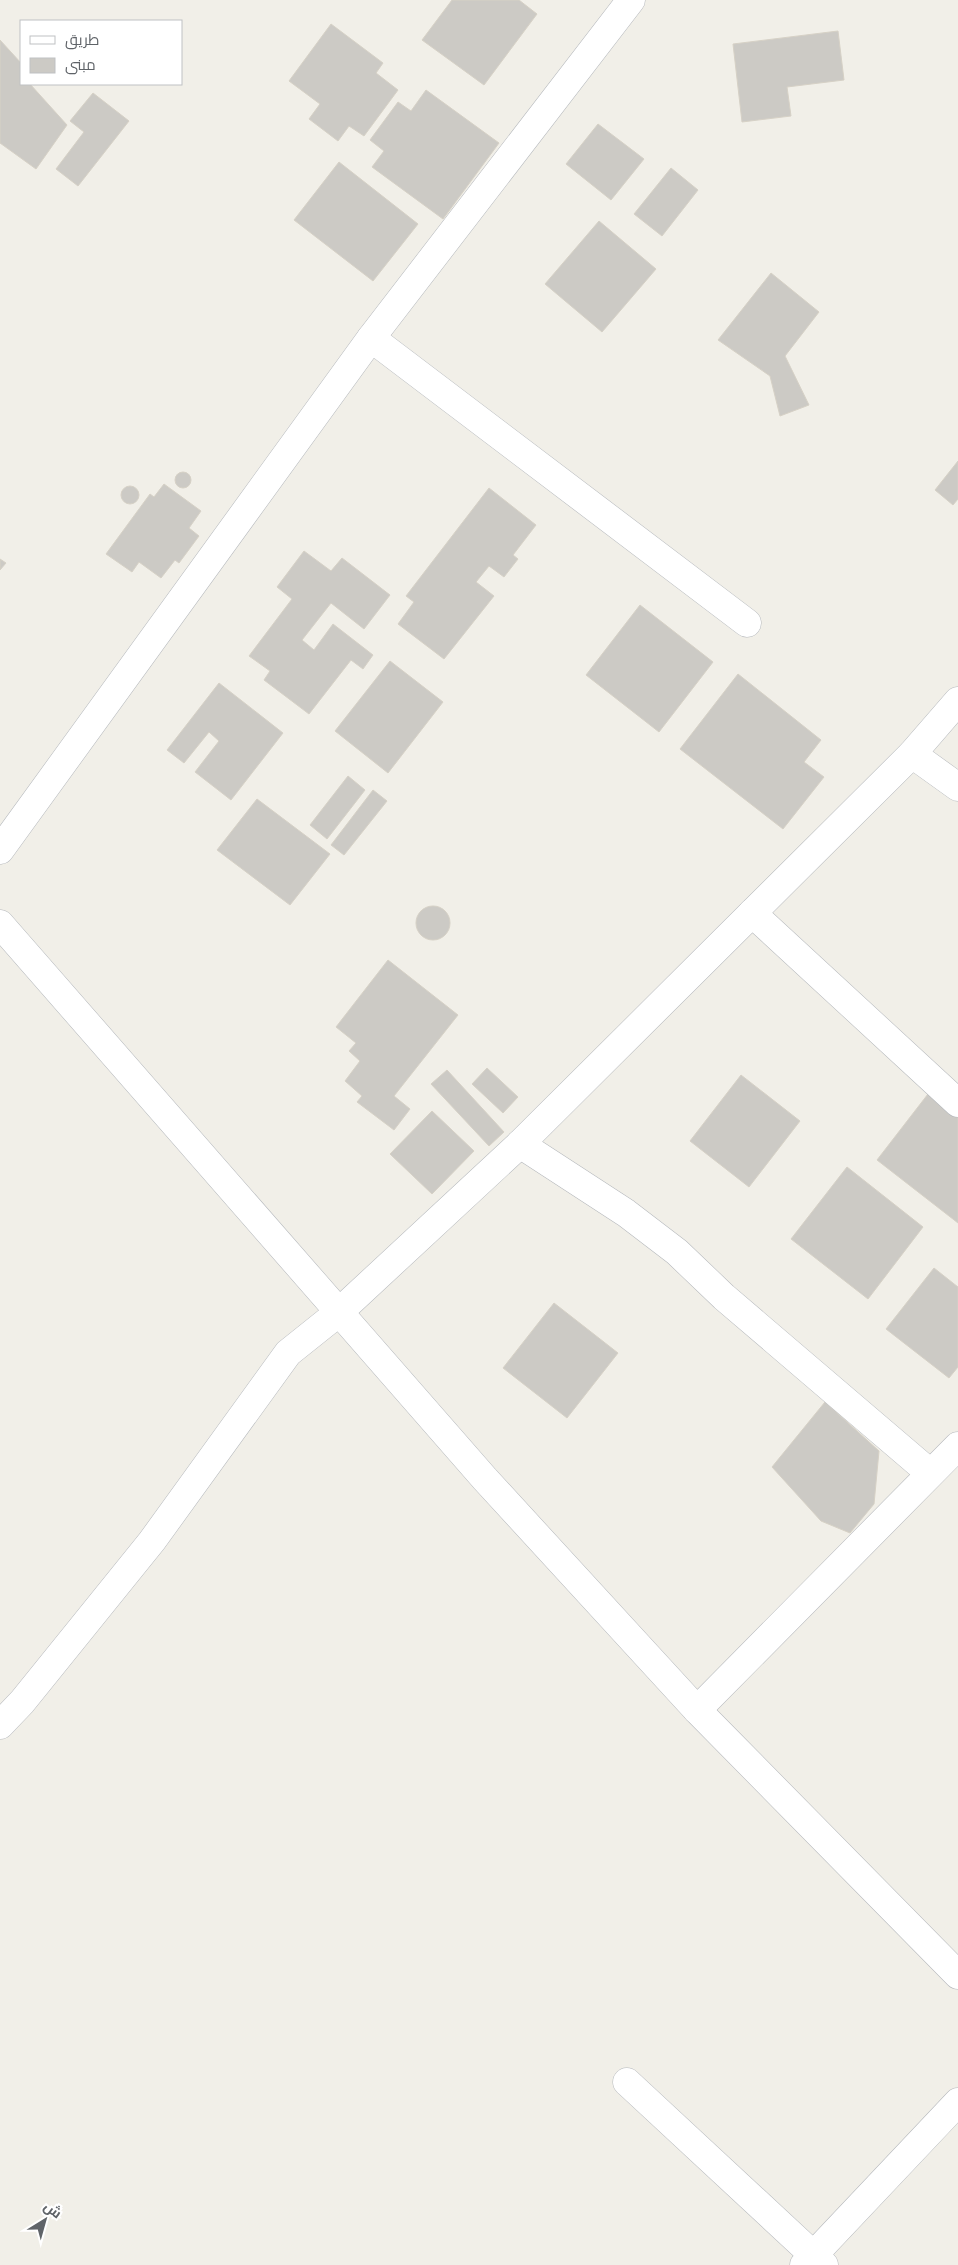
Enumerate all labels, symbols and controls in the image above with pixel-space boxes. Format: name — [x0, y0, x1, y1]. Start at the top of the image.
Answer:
legend — [20, 20, 182, 85]
text: طريق — [65, 33, 99, 50]
text: مبنى — [65, 58, 96, 75]
north arrow — [20, 2195, 70, 2245]
text: ش — [40, 2198, 65, 2222]

